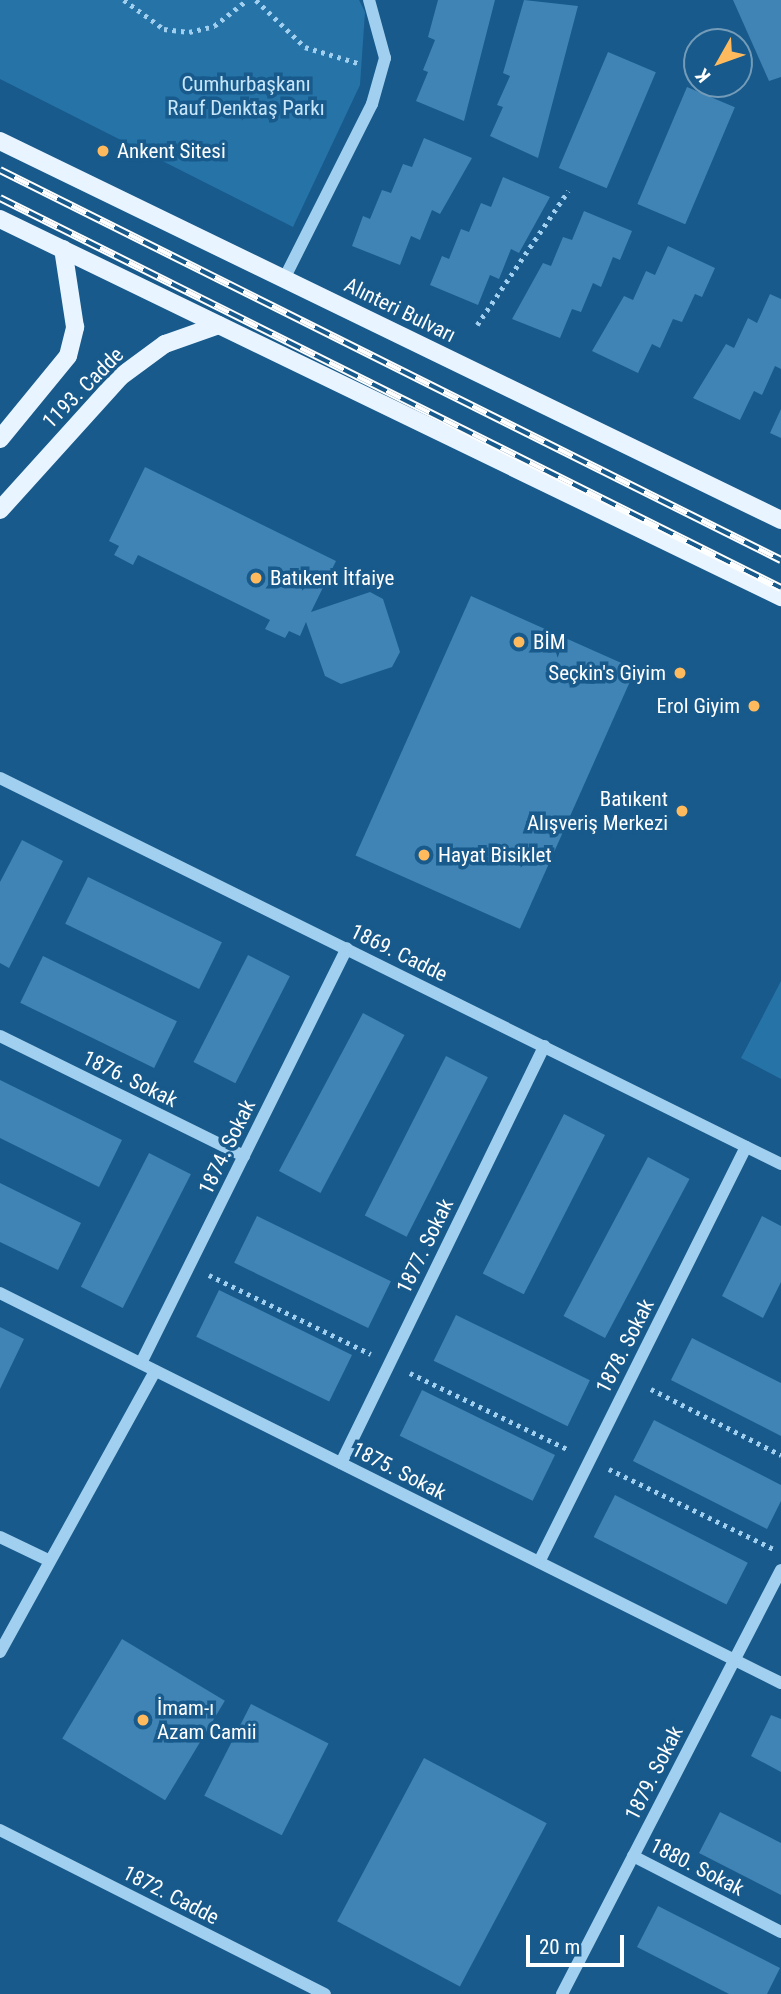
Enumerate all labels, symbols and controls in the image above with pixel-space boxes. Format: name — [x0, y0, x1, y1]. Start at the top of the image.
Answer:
north arrow — [683, 28, 753, 98]
text: K — [691, 64, 715, 87]
park label: Cumhurbaşkanı Rauf Denktaş Parkı — [167, 71, 325, 121]
place label: Ankent Sitesi — [117, 138, 226, 164]
marker: Ankent Sitesi — [95, 143, 111, 159]
street label: Alınteri Bulvarı — [340, 272, 460, 348]
street label: 1193. Cadde — [37, 342, 129, 434]
place label: Batıkent İtfaiye — [270, 565, 394, 591]
marker: Batıkent İtfaiye — [248, 570, 264, 586]
place label: BİM — [533, 629, 566, 655]
marker: BİM — [511, 634, 527, 650]
place label: Seçkin's Giyim — [548, 660, 666, 686]
marker: Seçkin's Giyim — [672, 665, 688, 681]
place label: Erol Giyim — [657, 693, 740, 719]
marker: Erol Giyim — [746, 698, 762, 714]
place label: Batıkent Alışveriş Merkezi — [527, 786, 668, 836]
marker: Batıkent Alışveriş Merkezi — [674, 803, 690, 819]
place label: Hayat Bisiklet — [438, 842, 552, 868]
marker: Hayat Bisiklet — [416, 847, 432, 863]
street label: 1869. Cadde — [347, 919, 451, 987]
street label: 1876. Sokak — [79, 1045, 181, 1113]
street label: 1874. Sokak — [193, 1096, 261, 1198]
street label: 1877. Sokak — [391, 1195, 459, 1297]
street label: 1878. Sokak — [591, 1295, 659, 1397]
street label: 1875. Sokak — [348, 1437, 450, 1505]
place label: İmam-ı Azam Camii — [157, 1695, 257, 1745]
marker: İmam-ı Azam Camii — [135, 1712, 151, 1728]
street label: 1879. Sokak — [620, 1722, 688, 1824]
street label: 1880. Sokak — [646, 1833, 748, 1901]
street label: 1872. Cadde — [119, 1860, 223, 1930]
scale bar — [529, 1920, 627, 1964]
text: 20 m — [539, 1935, 580, 1959]

